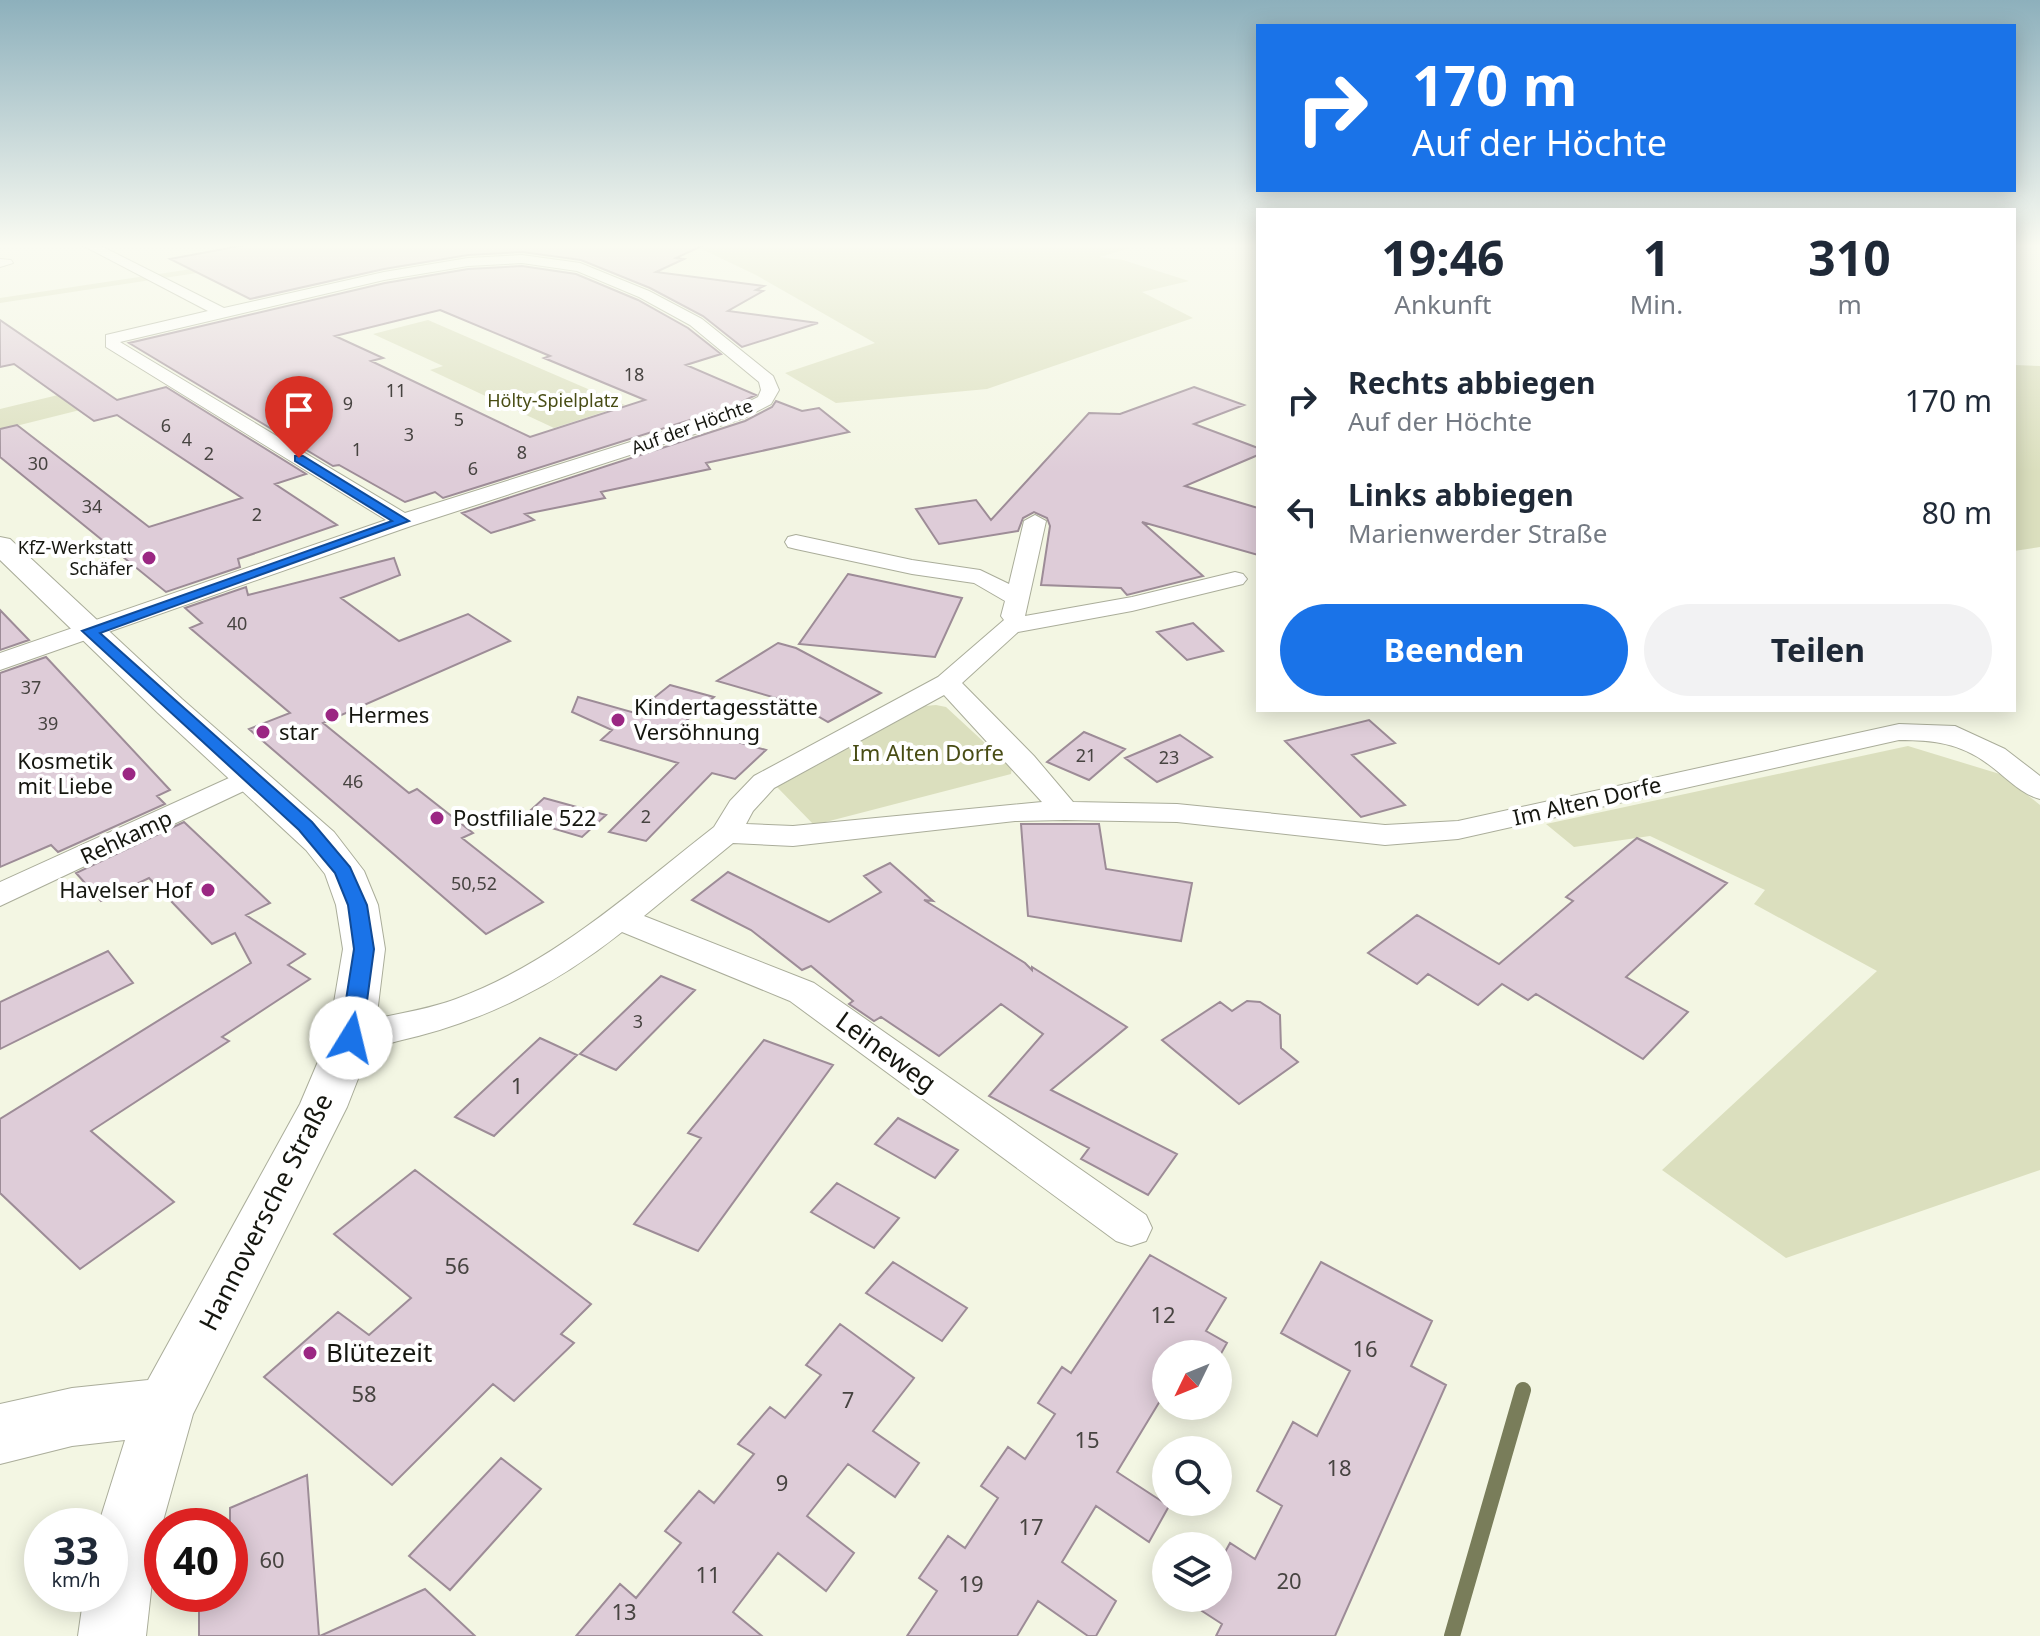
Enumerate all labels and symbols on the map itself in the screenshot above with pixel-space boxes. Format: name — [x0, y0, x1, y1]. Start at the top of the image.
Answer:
house number: 18 — [624, 362, 644, 386]
pin — [265, 376, 333, 458]
house number: 11 — [386, 378, 406, 402]
park label: Hölty-Spielplatz — [487, 388, 619, 412]
house number: 9 — [343, 391, 353, 415]
street label: Auf der Höchte — [628, 393, 756, 459]
house number: 5 — [454, 407, 464, 431]
house number: 6 — [161, 413, 171, 437]
house number: 3 — [404, 422, 414, 446]
house number: 4 — [182, 427, 192, 451]
house number: 1 — [352, 437, 362, 461]
house number: 8 — [517, 440, 527, 464]
house number: 2 — [204, 441, 214, 465]
house number: 30 — [28, 451, 48, 475]
house number: 6 — [468, 456, 478, 480]
house number: 34 — [82, 494, 102, 518]
house number: 2 — [252, 502, 262, 526]
place label: KfZ-Werkstatt Schäfer — [18, 535, 134, 580]
marker: KfZ-Werkstatt Schäfer — [140, 549, 158, 567]
house number: 40 — [227, 611, 247, 635]
house number: 37 — [21, 675, 41, 699]
place label: Kindertagesstätte Versöhnung — [634, 691, 818, 746]
place label: Hermes — [348, 699, 429, 729]
marker: Hermes — [323, 706, 341, 724]
house number: 39 — [38, 711, 58, 735]
marker: Kindertagesstätte Versöhnung — [609, 711, 627, 729]
place label: star — [279, 716, 319, 746]
marker: star — [254, 723, 272, 741]
park label: Im Alten Dorfe — [852, 737, 1004, 767]
house number: 21 — [1076, 743, 1096, 767]
place label: Kosmetik mit Liebe — [17, 745, 113, 800]
house number: 23 — [1159, 745, 1179, 769]
marker: Kosmetik mit Liebe — [120, 765, 138, 783]
street label: Im Alten Dorfe — [1510, 768, 1664, 832]
house number: 46 — [343, 769, 363, 793]
street label: Rehkamp — [75, 802, 176, 870]
place label: Postfiliale 522 — [453, 802, 597, 832]
house number: 2 — [641, 804, 651, 828]
marker: Postfiliale 522 — [428, 809, 446, 827]
house number: 50,52 — [451, 871, 497, 895]
place label: Havelser Hof — [59, 874, 193, 904]
marker: Havelser Hof — [199, 881, 217, 899]
position arrow — [309, 996, 393, 1080]
street label: Leineweg — [829, 1002, 944, 1100]
house number: 3 — [633, 1009, 643, 1033]
house number: 1 — [511, 1070, 523, 1100]
street label: Hannoversche Straße — [190, 1087, 341, 1336]
house number: 56 — [444, 1250, 470, 1280]
house number: 12 — [1150, 1299, 1176, 1329]
house number: 16 — [1352, 1333, 1378, 1363]
place label: Blütezeit — [326, 1334, 432, 1370]
north arrow — [1152, 1340, 1232, 1420]
marker: Blütezeit — [301, 1344, 319, 1362]
house number: 58 — [351, 1378, 377, 1408]
house number: 7 — [842, 1384, 854, 1414]
house number: 15 — [1074, 1424, 1100, 1454]
house number: 18 — [1326, 1452, 1352, 1482]
house number: 9 — [776, 1467, 788, 1497]
speed limit sign: 40 — [144, 1508, 248, 1612]
house number: 17 — [1018, 1511, 1044, 1541]
house number: 60 — [259, 1544, 285, 1574]
house number: 11 — [695, 1559, 721, 1589]
house number: 20 — [1276, 1565, 1302, 1595]
house number: 19 — [958, 1568, 984, 1598]
house number: 13 — [611, 1596, 637, 1626]

